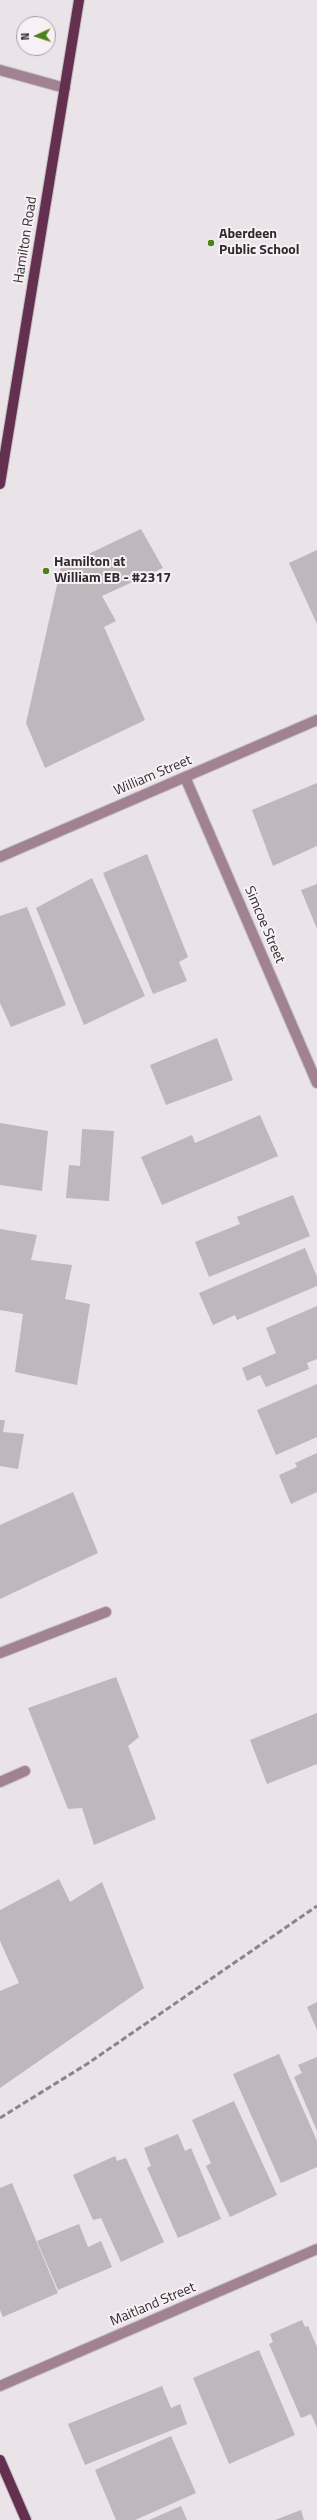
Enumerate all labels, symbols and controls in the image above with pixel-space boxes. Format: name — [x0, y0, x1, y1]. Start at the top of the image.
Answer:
north arrow — [16, 16, 56, 56]
text: N — [17, 32, 33, 41]
street label: Hamilton Road — [11, 195, 41, 285]
place label: Aberdeen Public School — [219, 227, 300, 260]
marker: Aberdeen Public School — [206, 238, 216, 248]
place label: Hamilton at William EB - #2317 — [54, 555, 171, 588]
marker: Hamilton at William EB - #2317 — [41, 566, 51, 576]
street label: William Street — [112, 752, 194, 800]
street label: Simcoe Street — [240, 884, 288, 966]
street label: Maitland Street — [108, 2279, 198, 2331]

